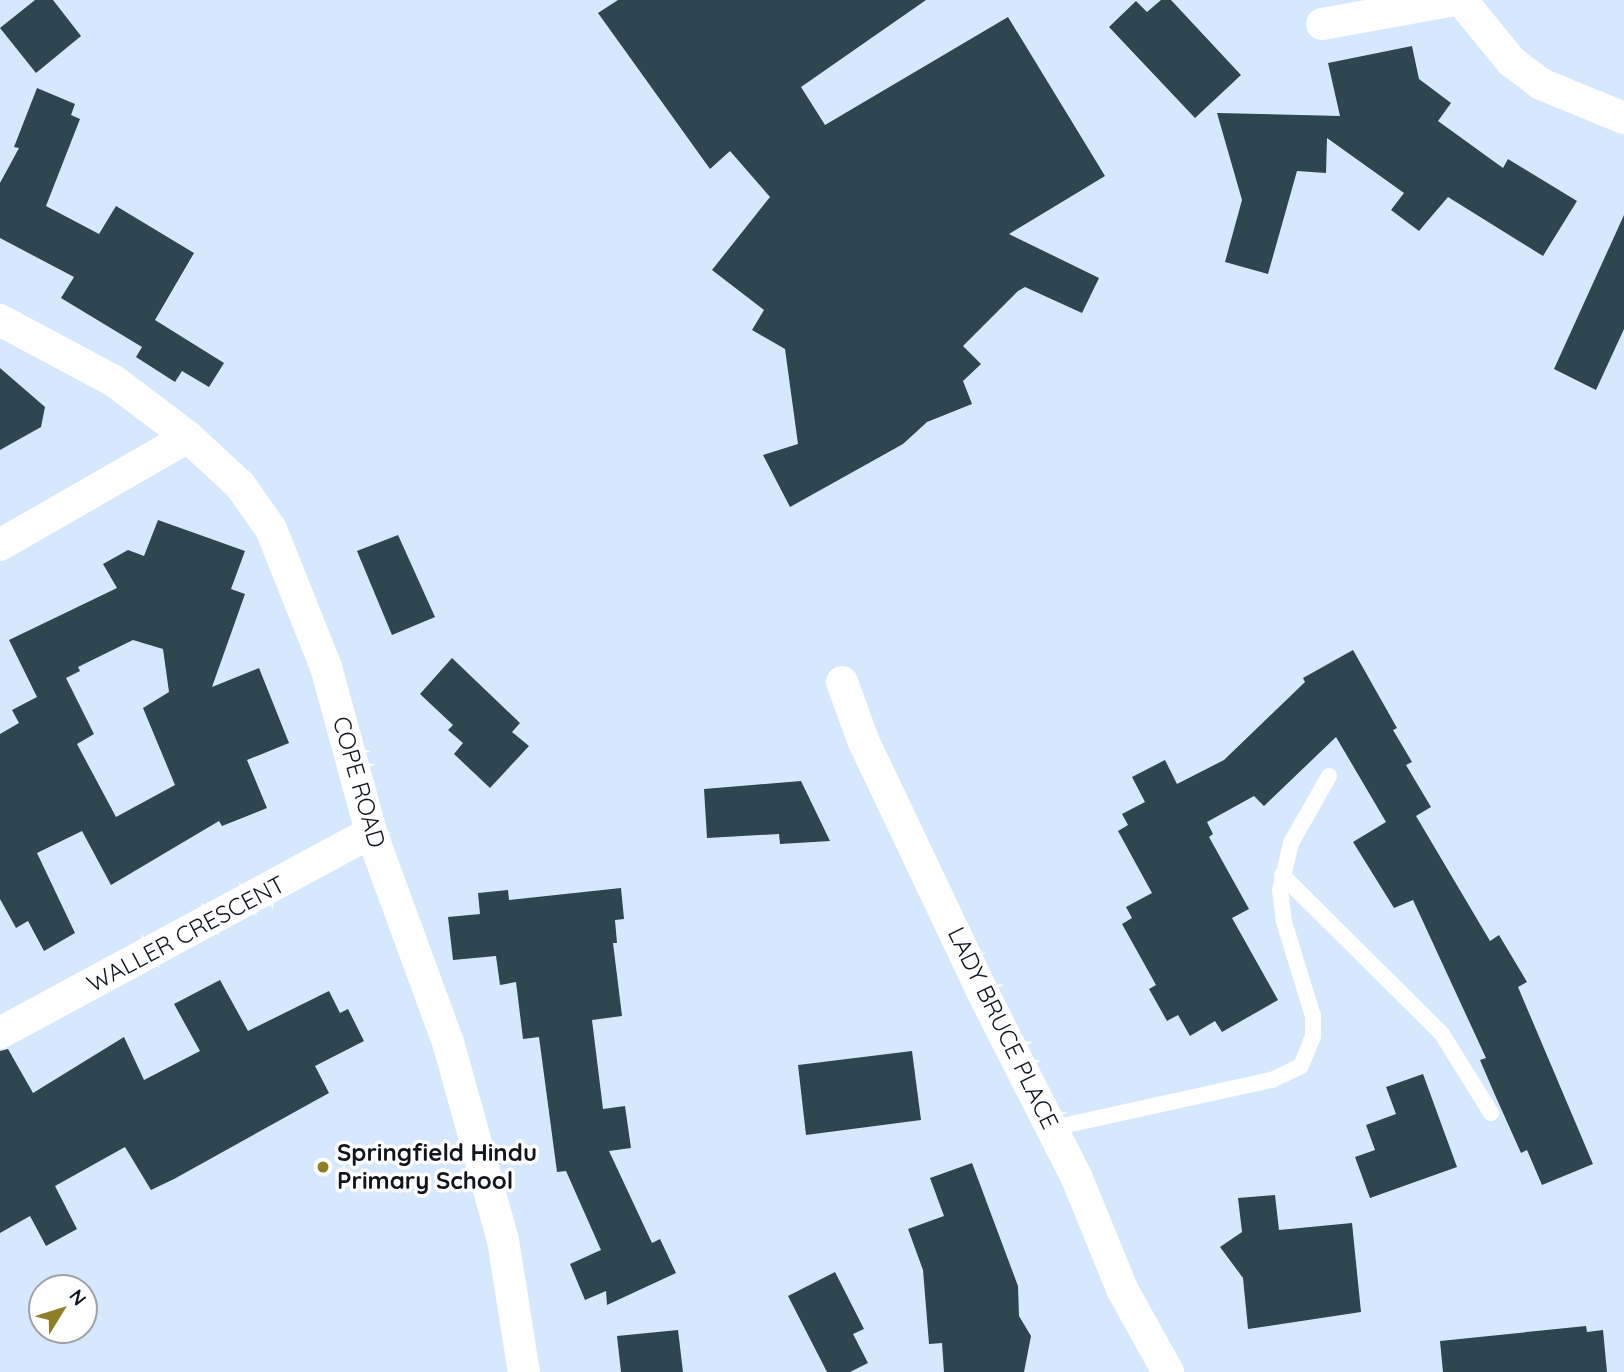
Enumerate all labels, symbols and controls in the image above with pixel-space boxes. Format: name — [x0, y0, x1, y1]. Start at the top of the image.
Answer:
street label: COPE ROAD — [326, 713, 392, 851]
street label: WALLER CRESCENT — [82, 870, 290, 998]
street label: LADY BRUCE PLACE — [942, 922, 1064, 1134]
place label: Springfield Hindu Primary School — [337, 1139, 537, 1195]
marker: Springfield Hindu Primary School — [315, 1159, 331, 1175]
north arrow — [28, 1274, 98, 1344]
text: N — [64, 1284, 92, 1310]

